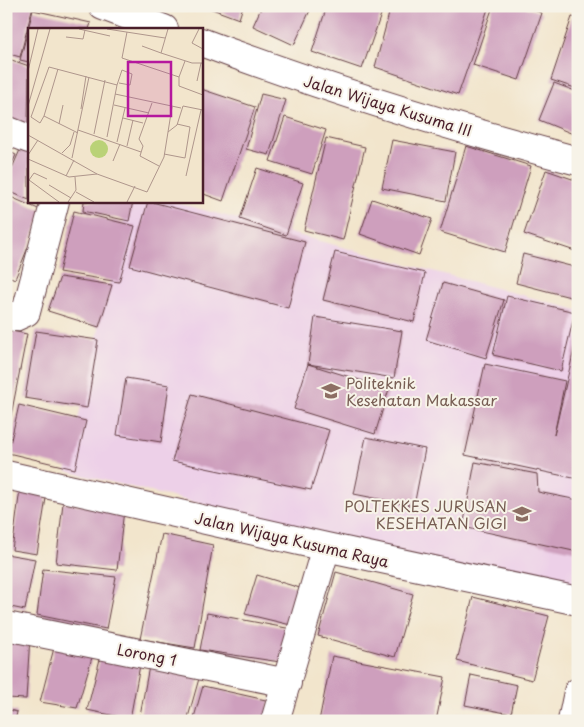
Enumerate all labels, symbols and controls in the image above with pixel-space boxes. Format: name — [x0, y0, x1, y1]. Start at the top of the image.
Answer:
inset map — [28, 28, 202, 202]
street label: Jalan Wijaya Kusuma III — [301, 68, 475, 142]
place label: Politeknik Kesehatan Makassar — [346, 371, 497, 411]
school or university icon: Politeknik Kesehatan Makassar — [320, 380, 342, 402]
place label: POLTEKKES JURUSAN KESEHATAN GIGI — [344, 494, 507, 534]
school or university icon: POLTEKKES JURUSAN KESEHATAN GIGI — [511, 503, 533, 525]
street label: Jalan Wijaya Kusuma Raya — [193, 505, 392, 573]
street label: Lorong 1 — [115, 637, 179, 671]

